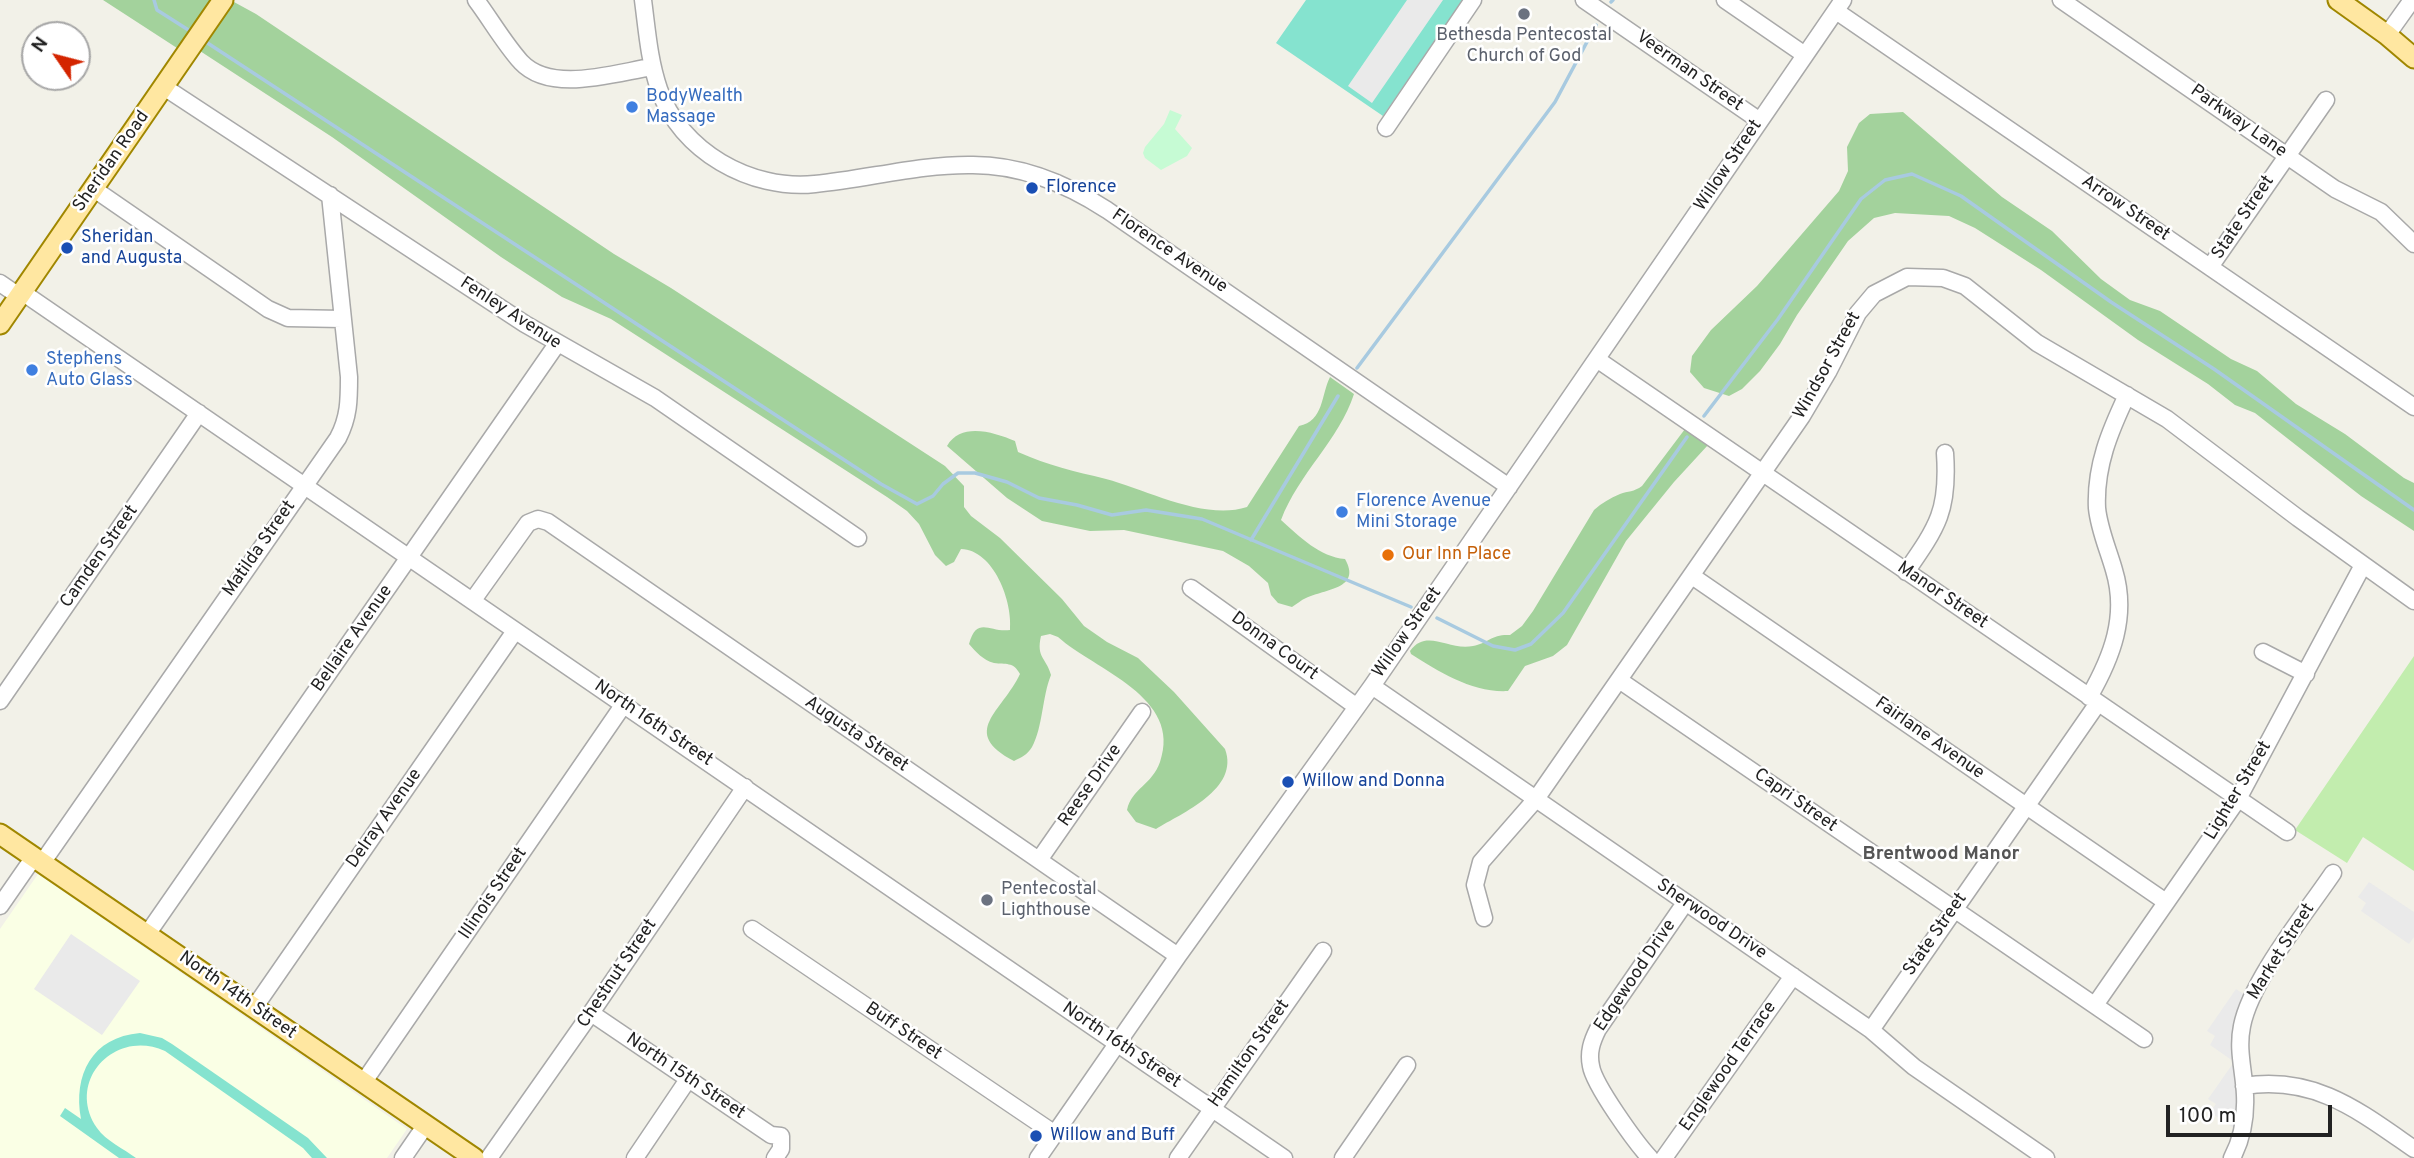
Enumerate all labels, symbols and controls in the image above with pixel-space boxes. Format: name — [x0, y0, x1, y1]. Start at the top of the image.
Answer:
marker: Bethesda Pentecostal Church of God — [1516, 6, 1532, 22]
north arrow — [21, 21, 91, 91]
place label: Bethesda Pentecostal Church of God — [1436, 25, 1612, 68]
street label: Veerman Street — [1631, 27, 1747, 117]
text: N — [27, 33, 54, 58]
street label: Parkway Lane — [2186, 81, 2290, 163]
place label: BodyWealth Massage — [646, 86, 743, 128]
marker: BodyWealth Massage — [624, 99, 640, 115]
street label: Sheridan Road — [69, 107, 155, 217]
street label: Willow Street — [1691, 116, 1767, 216]
street label: Arrow Street — [2077, 171, 2173, 247]
street label: State Street — [2208, 172, 2280, 264]
place label: Florence — [1046, 177, 1116, 199]
marker: Florence — [1024, 180, 1040, 196]
street label: Florence Avenue — [1107, 205, 1231, 299]
place label: Sheridan and Augusta — [81, 227, 182, 270]
marker: Sheridan and Augusta — [59, 240, 75, 256]
street label: Fenley Avenue — [455, 273, 565, 355]
street label: Windsor Street — [1790, 309, 1866, 423]
place label: Stephens Auto Glass — [46, 349, 133, 392]
marker: Stephens Auto Glass — [24, 362, 40, 378]
place label: Florence Avenue Mini Storage — [1356, 491, 1491, 534]
street label: Matilda Street — [219, 497, 301, 601]
street label: Camden Street — [57, 501, 143, 613]
marker: Florence Avenue Mini Storage — [1334, 504, 1350, 520]
place label: Our Inn Place — [1402, 544, 1511, 566]
marker: Our Inn Place — [1380, 547, 1396, 563]
street label: Manor Street — [1893, 558, 1991, 634]
street label: Bellaire Avenue — [308, 581, 398, 697]
street label: Willow Street — [1369, 584, 1447, 682]
street label: Donna Court — [1226, 608, 1322, 686]
street label: North 16th Street — [589, 676, 717, 772]
street label: Augusta Street — [800, 692, 912, 778]
street label: Fairlane Avenue — [1870, 693, 1988, 785]
street label: Lighter Street — [2201, 737, 2277, 845]
street label: Reese Drive — [1055, 741, 1127, 831]
street label: Capri Street — [1749, 764, 1841, 838]
street label: Delray Avenue — [343, 765, 427, 873]
place label: Willow and Donna — [1302, 771, 1445, 793]
marker: Willow and Donna — [1280, 774, 1296, 790]
street label: Illinois Street — [455, 844, 533, 944]
district label: Brentwood Manor — [1863, 844, 2019, 866]
street label: Sherwood Drive — [1652, 875, 1770, 965]
place label: Pentecostal Lighthouse — [1001, 879, 1097, 922]
street label: State Street — [1899, 889, 1973, 981]
marker: Pentecostal Lighthouse — [979, 892, 995, 908]
street label: Market Street — [2244, 900, 2320, 1004]
street label: Chestnut Street — [574, 915, 662, 1033]
street label: Edgewood Drive — [1591, 916, 1681, 1036]
street label: North 14th Street — [174, 947, 300, 1045]
street label: Hamilton Street — [1205, 996, 1295, 1112]
street label: Buff Street — [861, 998, 945, 1066]
street label: North 16th Street — [1057, 998, 1185, 1094]
street label: Englewood Terrace — [1676, 998, 1782, 1136]
street label: North 15th Street — [621, 1029, 749, 1125]
scale bar — [2169, 1092, 2335, 1136]
text: 100 m — [2179, 1103, 2236, 1130]
place label: Willow and Buff — [1050, 1125, 1175, 1147]
marker: Willow and Buff — [1028, 1128, 1044, 1144]

